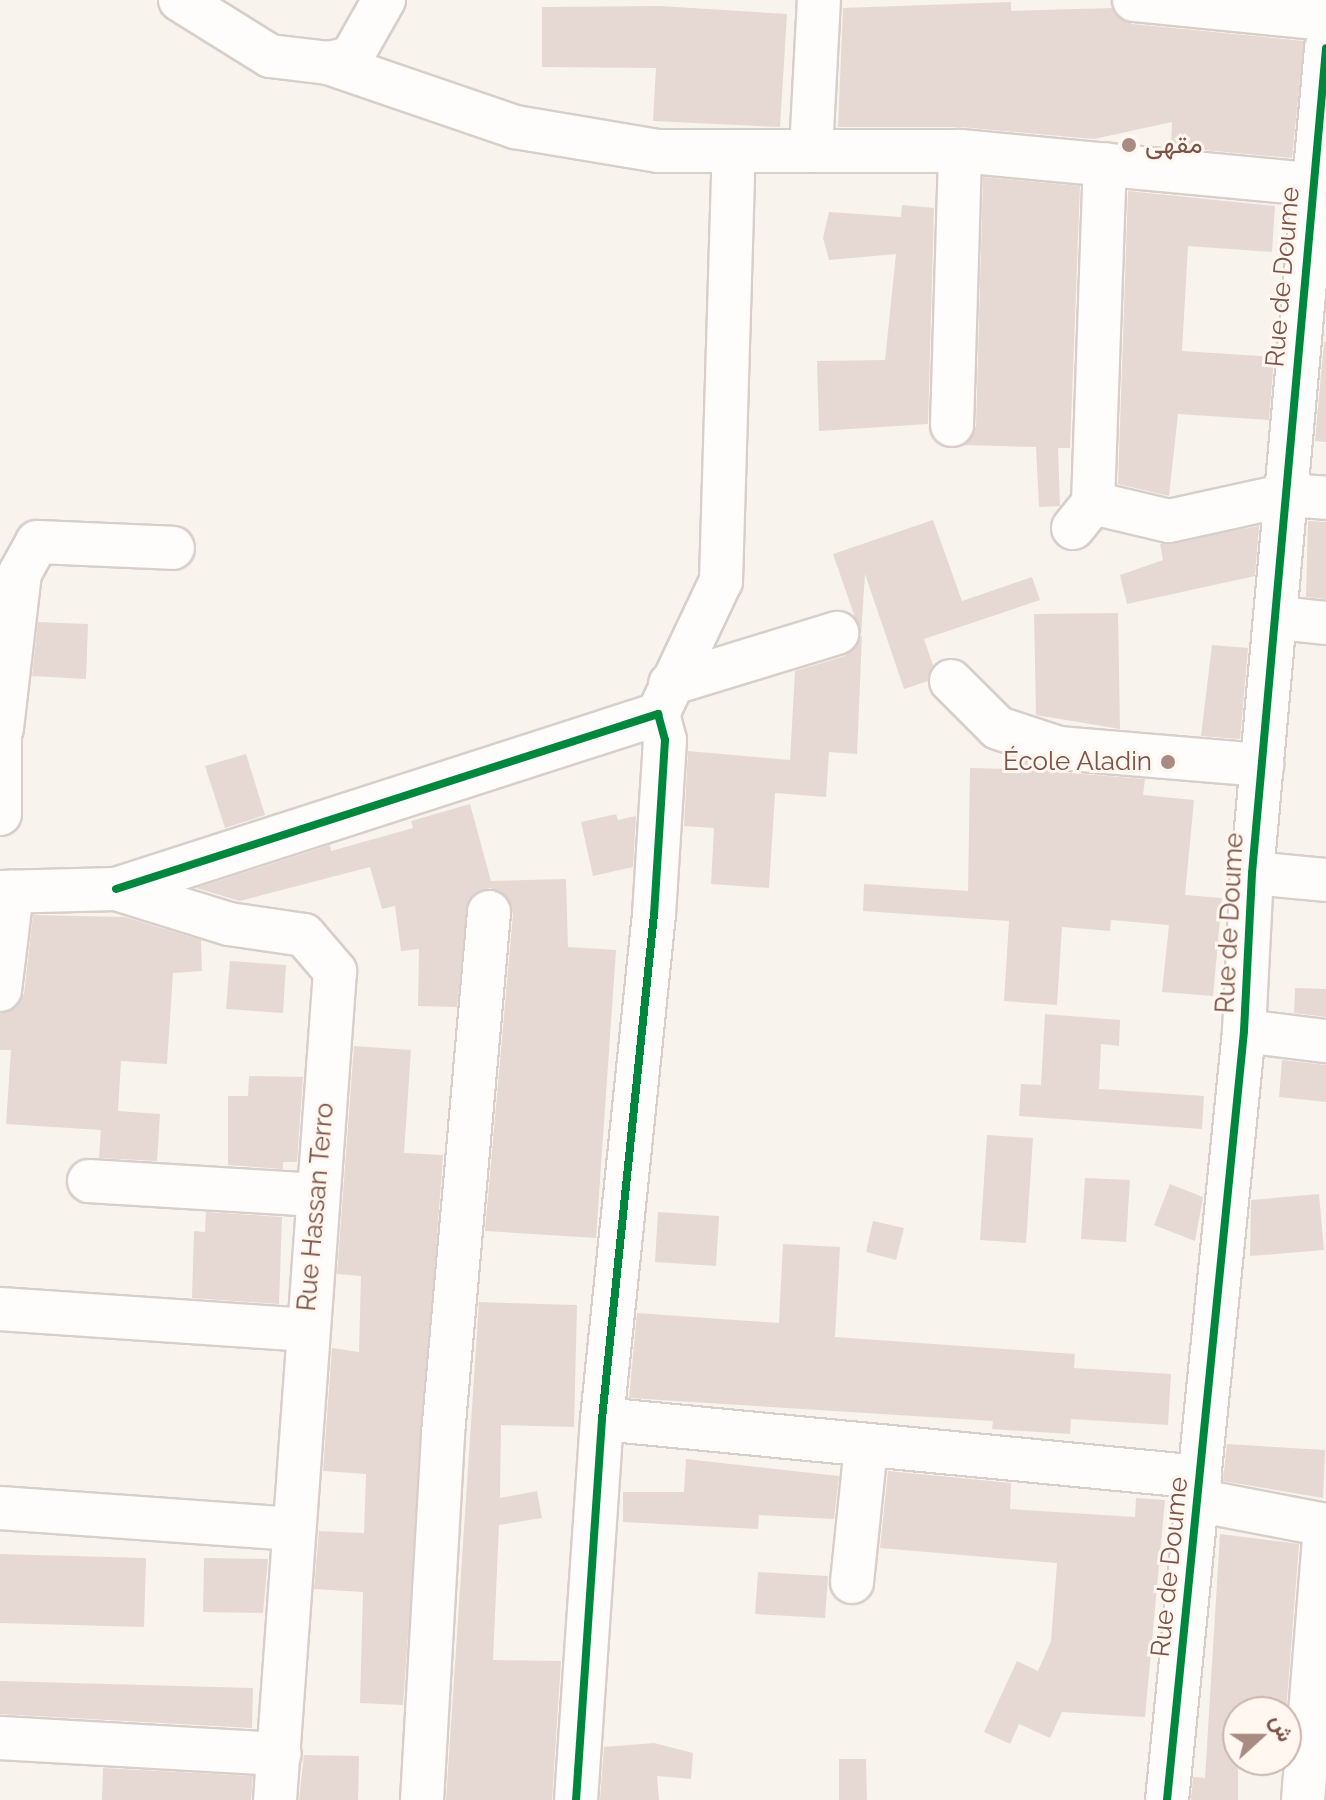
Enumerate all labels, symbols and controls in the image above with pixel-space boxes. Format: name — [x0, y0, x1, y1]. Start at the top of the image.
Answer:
place label: مقهى — [1145, 129, 1203, 161]
marker: مقهى — [1120, 136, 1138, 154]
street label: Rue de Doume — [1260, 186, 1306, 368]
place label: École Aladin — [1002, 746, 1152, 778]
marker: École Aladin — [1159, 753, 1177, 771]
street label: Rue de Doume — [1210, 832, 1250, 1014]
street label: Rue Hassan Terro — [291, 1101, 341, 1313]
street label: Rue de Doume — [1145, 1475, 1195, 1659]
north arrow — [1222, 1696, 1302, 1776]
text: ش — [1266, 1711, 1299, 1745]

